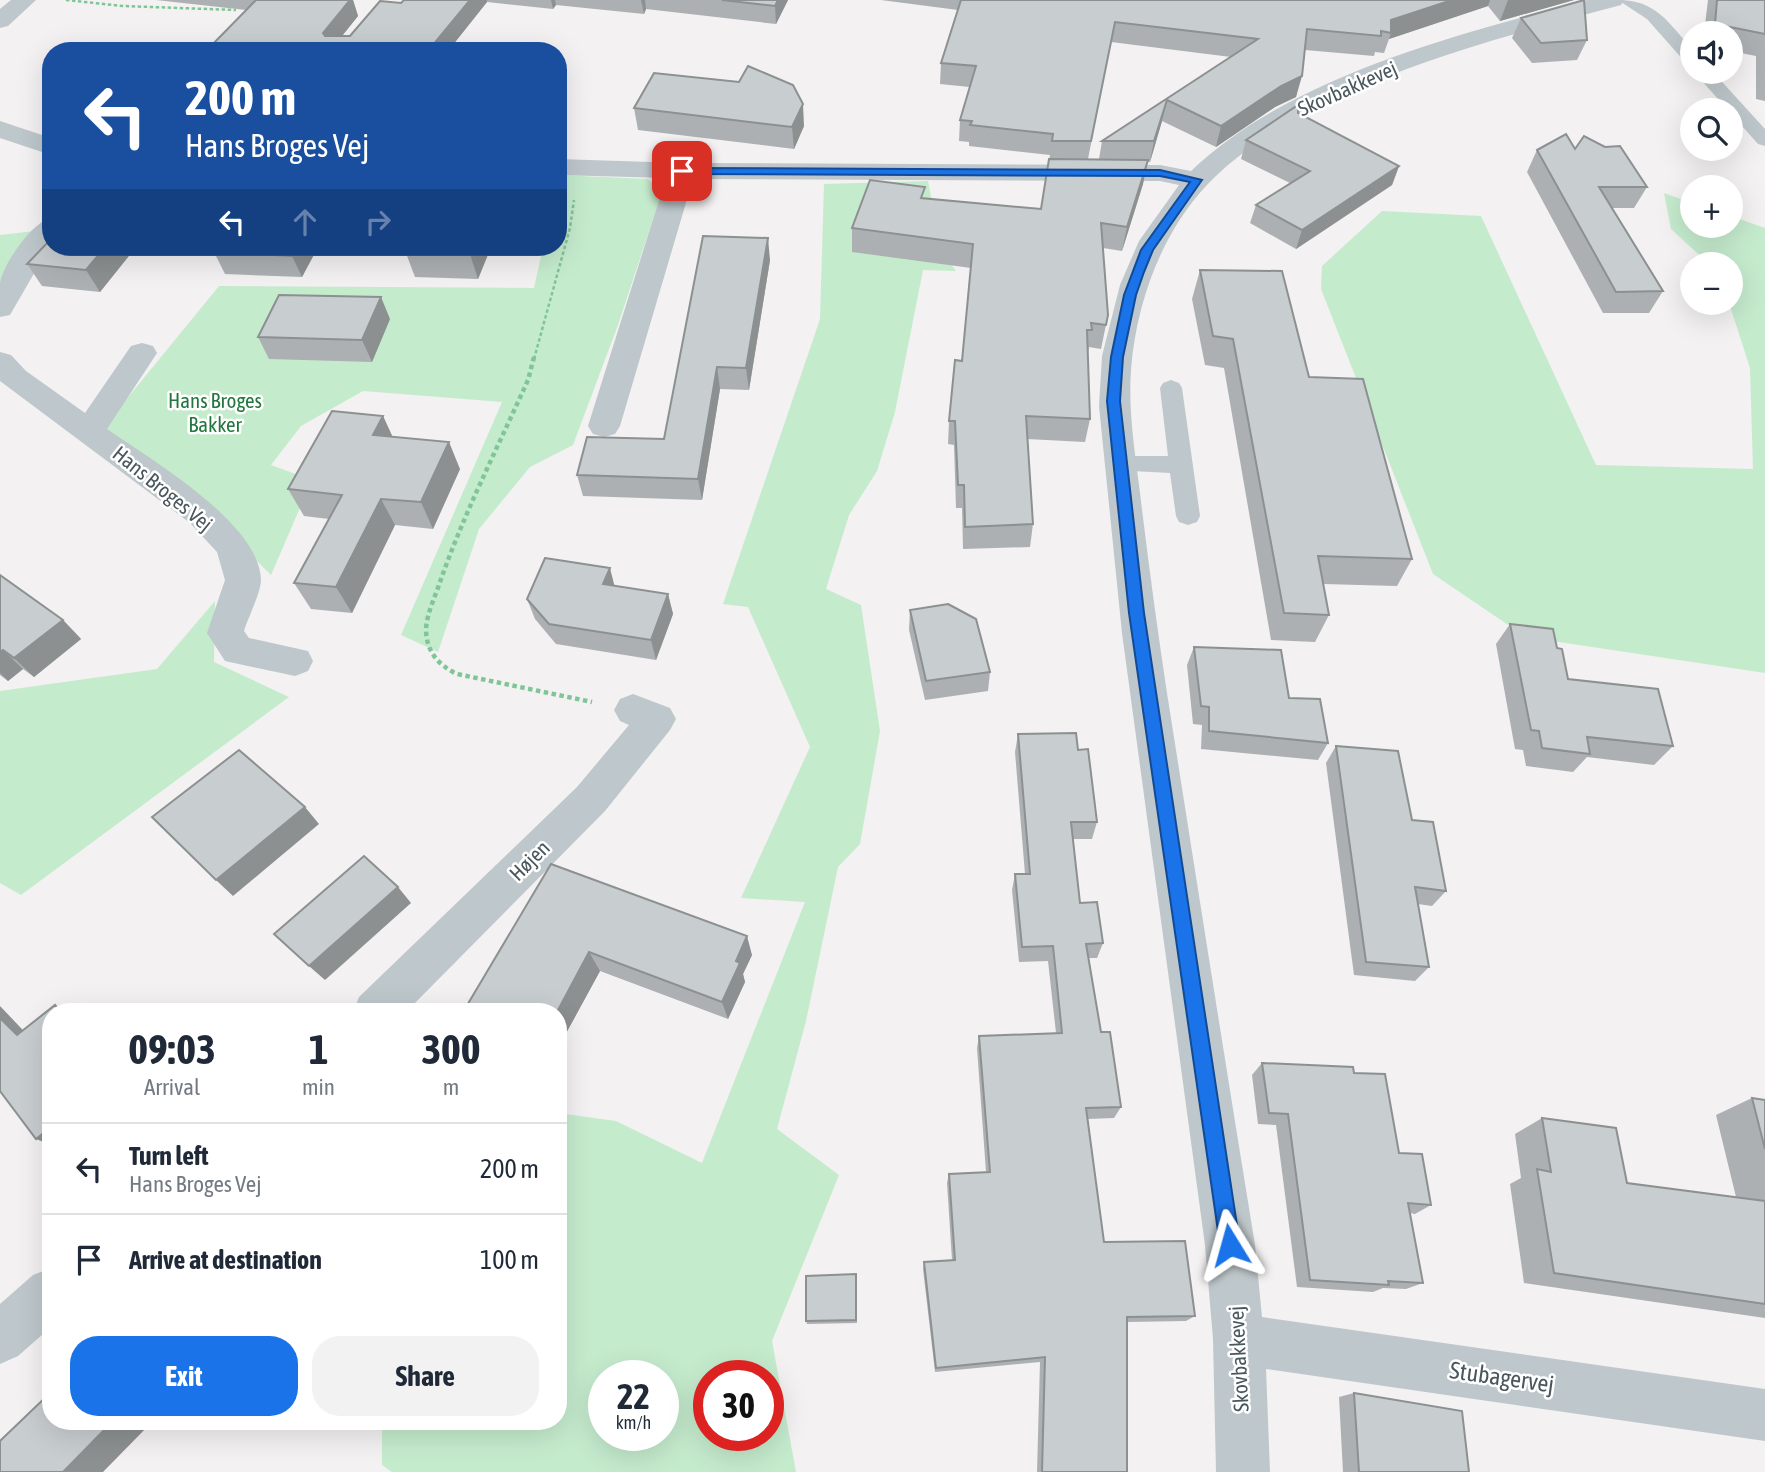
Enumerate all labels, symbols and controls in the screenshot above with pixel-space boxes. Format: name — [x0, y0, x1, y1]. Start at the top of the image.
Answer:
map controls — [1680, 21, 1743, 315]
button: sound — [1680, 21, 1743, 84]
street label: Skovbakkevej — [1294, 56, 1400, 120]
text: 200 m — [185, 69, 296, 125]
icon: left — [70, 70, 161, 161]
button: search — [1680, 98, 1743, 161]
text: Hans Broges Vej — [185, 127, 369, 164]
pin — [652, 141, 712, 201]
icon: arrive — [663, 152, 701, 190]
button: + — [1680, 175, 1743, 238]
icon: left — [213, 203, 251, 241]
icon: ahead — [286, 203, 324, 241]
icon: right — [359, 203, 397, 241]
button: − — [1680, 252, 1743, 315]
park label: Hans Broges Bakker — [168, 388, 262, 436]
street label: Hans Broges Vej — [108, 441, 218, 535]
street label: Højen — [504, 835, 554, 885]
text: 09:03 — [128, 1025, 216, 1073]
text: 1 — [309, 1025, 328, 1073]
text: 300 — [421, 1025, 481, 1073]
text: Arrival — [144, 1074, 200, 1100]
text: min — [302, 1074, 335, 1100]
text: m — [443, 1074, 459, 1100]
text: Turn left — [129, 1141, 209, 1171]
icon: left — [70, 1150, 108, 1188]
text: 200 m — [480, 1154, 539, 1184]
text: Hans Broges Vej — [129, 1171, 261, 1197]
position arrow — [1193, 1208, 1267, 1282]
icon: arrive — [70, 1241, 108, 1279]
text: Arrive at destination — [129, 1245, 322, 1275]
text: 100 m — [480, 1245, 539, 1275]
street label: Skovbakkevej — [1223, 1306, 1253, 1412]
button: Exit — [70, 1336, 298, 1416]
button: Share — [312, 1336, 539, 1416]
street label: Stubagervej — [1448, 1356, 1556, 1398]
speed limit sign: 30 — [693, 1360, 784, 1451]
text: 22 — [617, 1376, 650, 1416]
text: km/h — [616, 1412, 651, 1433]

